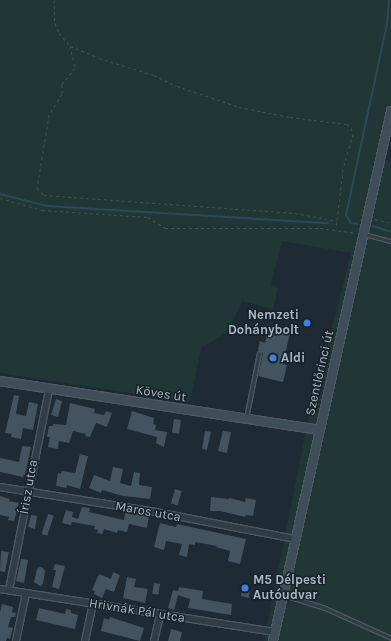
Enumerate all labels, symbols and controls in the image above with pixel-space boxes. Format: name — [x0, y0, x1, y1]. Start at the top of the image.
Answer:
place label: Nemzeti Dohánybolt — [228, 308, 299, 339]
marker: Nemzeti Dohánybolt — [302, 318, 312, 328]
street label: Szentlőrinci út — [303, 329, 337, 417]
place label: Aldi — [281, 350, 305, 366]
marker: Aldi — [268, 353, 278, 363]
street label: Köves út — [135, 382, 187, 406]
street label: Írisz utca — [17, 459, 41, 515]
street label: Maros utca — [114, 499, 182, 525]
place label: M5 Délpesti Autóudvar — [253, 573, 326, 604]
marker: M5 Délpesti Autóudvar — [240, 583, 250, 593]
street label: Hrivnák Pál utca — [88, 596, 186, 626]

